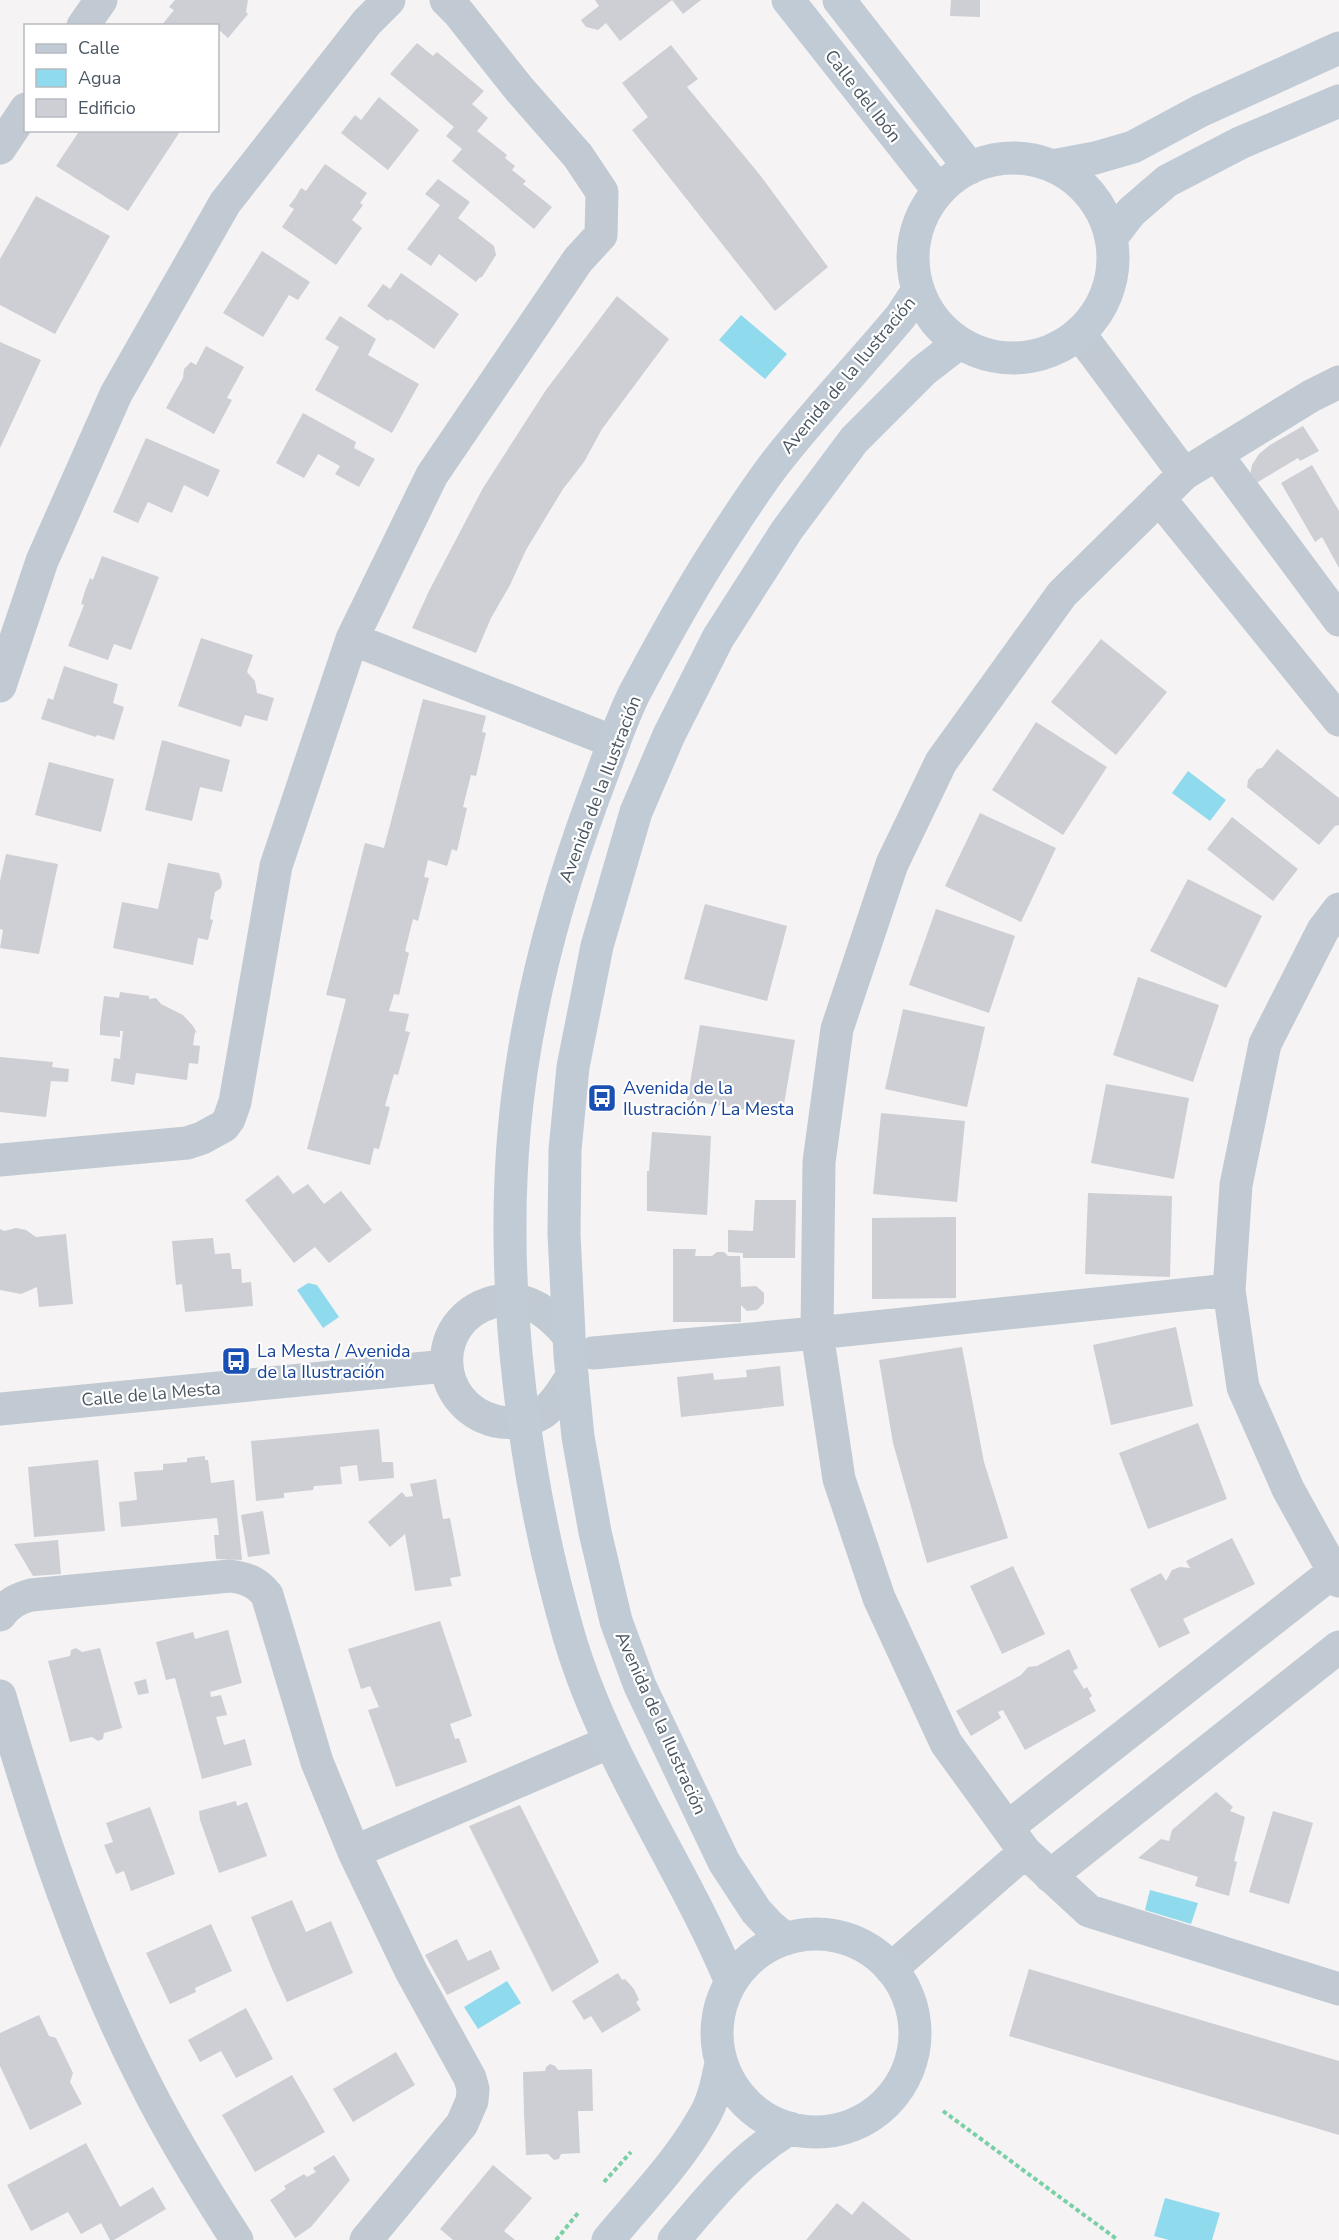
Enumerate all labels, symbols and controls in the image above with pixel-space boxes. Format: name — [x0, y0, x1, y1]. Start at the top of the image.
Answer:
legend — [24, 24, 219, 132]
text: Calle — [78, 36, 120, 60]
street label: Calle del Ibón — [819, 45, 907, 147]
text: Agua — [78, 66, 121, 90]
text: Edificio — [78, 96, 136, 120]
street label: Avenida de la Ilustración — [775, 291, 921, 459]
street label: Avenida de la Ilustración — [553, 692, 647, 886]
place label: Avenida de la Ilustración / La Mesta — [623, 1076, 794, 1121]
bus stop icon: Avenida de la Ilustración / La Mesta — [586, 1082, 618, 1114]
place label: La Mesta / Avenida de la Ilustración — [257, 1339, 410, 1384]
bus stop icon: La Mesta / Avenida de la Ilustración — [220, 1345, 252, 1377]
street label: Calle de la Mesta — [80, 1376, 222, 1412]
street label: Avenida de la Ilustración — [610, 1628, 712, 1818]

